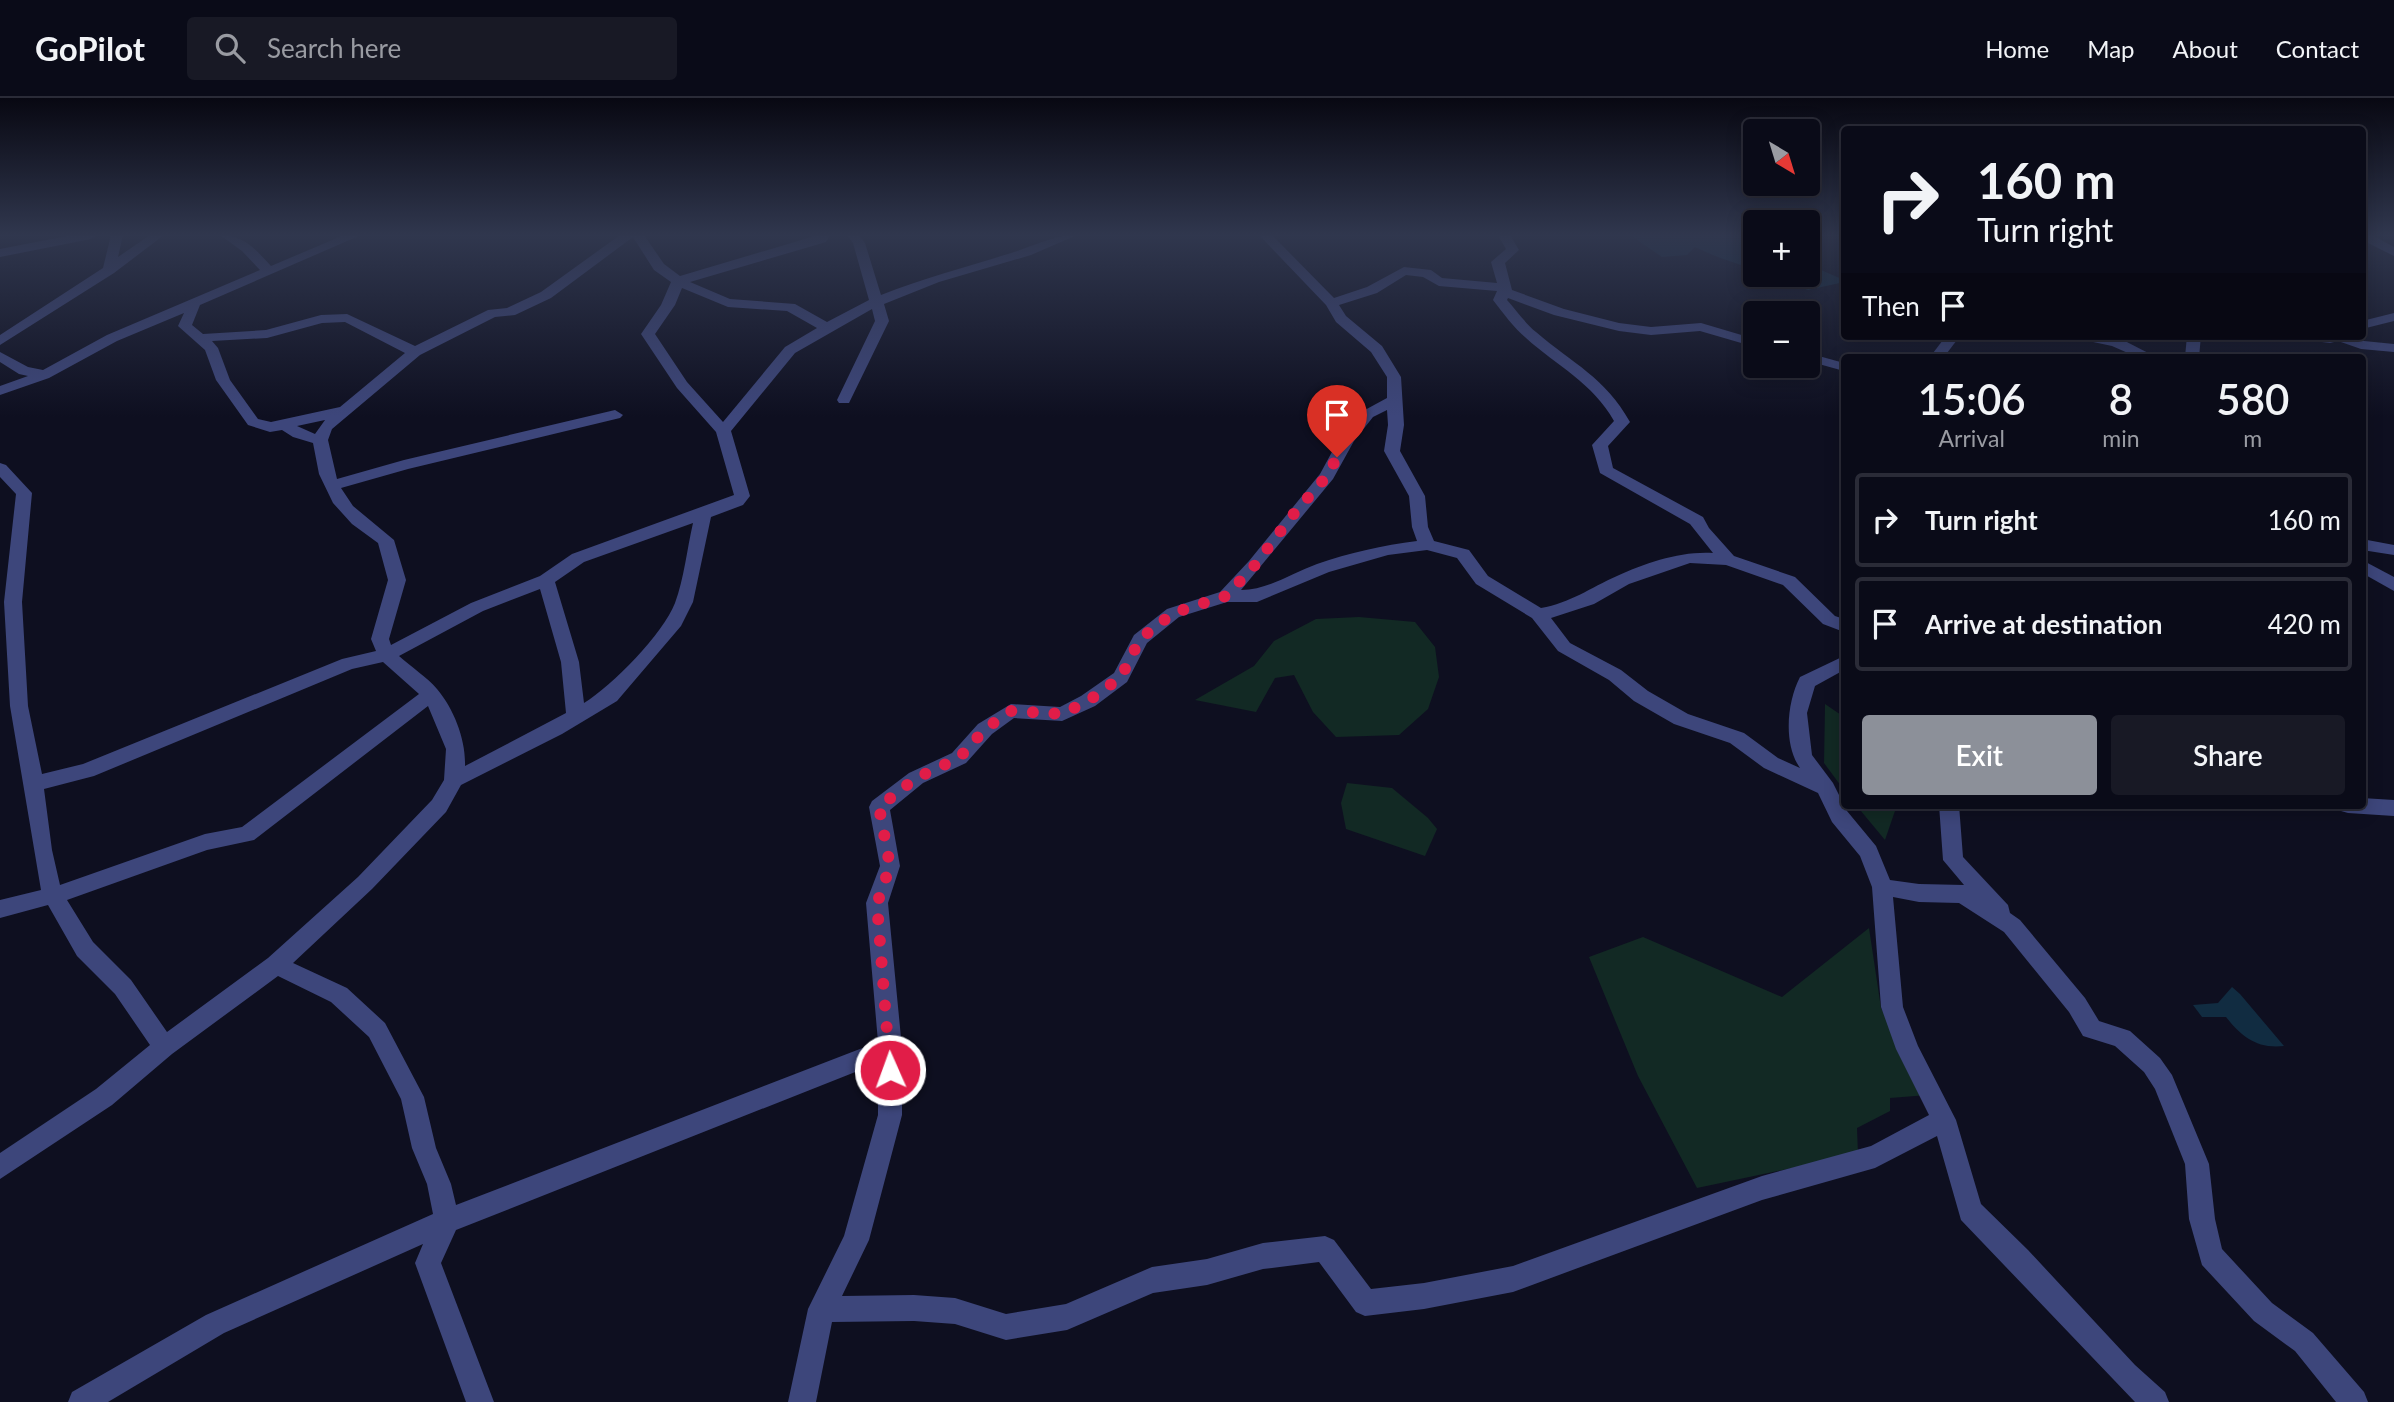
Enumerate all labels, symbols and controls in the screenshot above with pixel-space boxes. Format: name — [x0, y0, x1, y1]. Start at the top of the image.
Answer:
search box — [187, 17, 677, 80]
text: GoPilot — [35, 28, 145, 68]
icon: search — [211, 29, 249, 67]
text: Search here — [267, 32, 401, 64]
text: Home — [1985, 34, 2049, 63]
text: Map — [2087, 34, 2135, 63]
text: About — [2173, 34, 2238, 63]
text: Contact — [2276, 34, 2359, 63]
north arrow — [1743, 119, 1820, 196]
map controls — [1743, 119, 1820, 378]
text: 160 m — [1977, 151, 2115, 209]
icon: right — [1862, 154, 1953, 245]
button: + — [1743, 210, 1820, 287]
text: Turn right — [1977, 210, 2113, 249]
icon: arrive — [1934, 287, 1972, 325]
text: Then — [1862, 290, 1920, 322]
button: − — [1743, 301, 1820, 378]
text: 15:06 — [1918, 374, 2026, 424]
text: 8 — [2109, 374, 2133, 424]
text: 580 — [2216, 374, 2289, 424]
pin — [1307, 385, 1367, 457]
icon: arrive — [1318, 396, 1356, 434]
text: Arrival — [1939, 424, 2005, 452]
text: min — [2102, 424, 2140, 452]
text: m — [2243, 424, 2262, 452]
icon: right — [1866, 501, 1904, 539]
text: Turn right — [1925, 504, 2038, 536]
text: 160 m — [2268, 504, 2341, 536]
icon: arrive — [1866, 605, 1904, 643]
text: Arrive at destination — [1925, 608, 2162, 640]
text: 420 m — [2268, 608, 2341, 640]
button: Exit — [1862, 715, 2097, 795]
button: Share — [2111, 715, 2345, 795]
position arrow — [853, 1033, 927, 1107]

